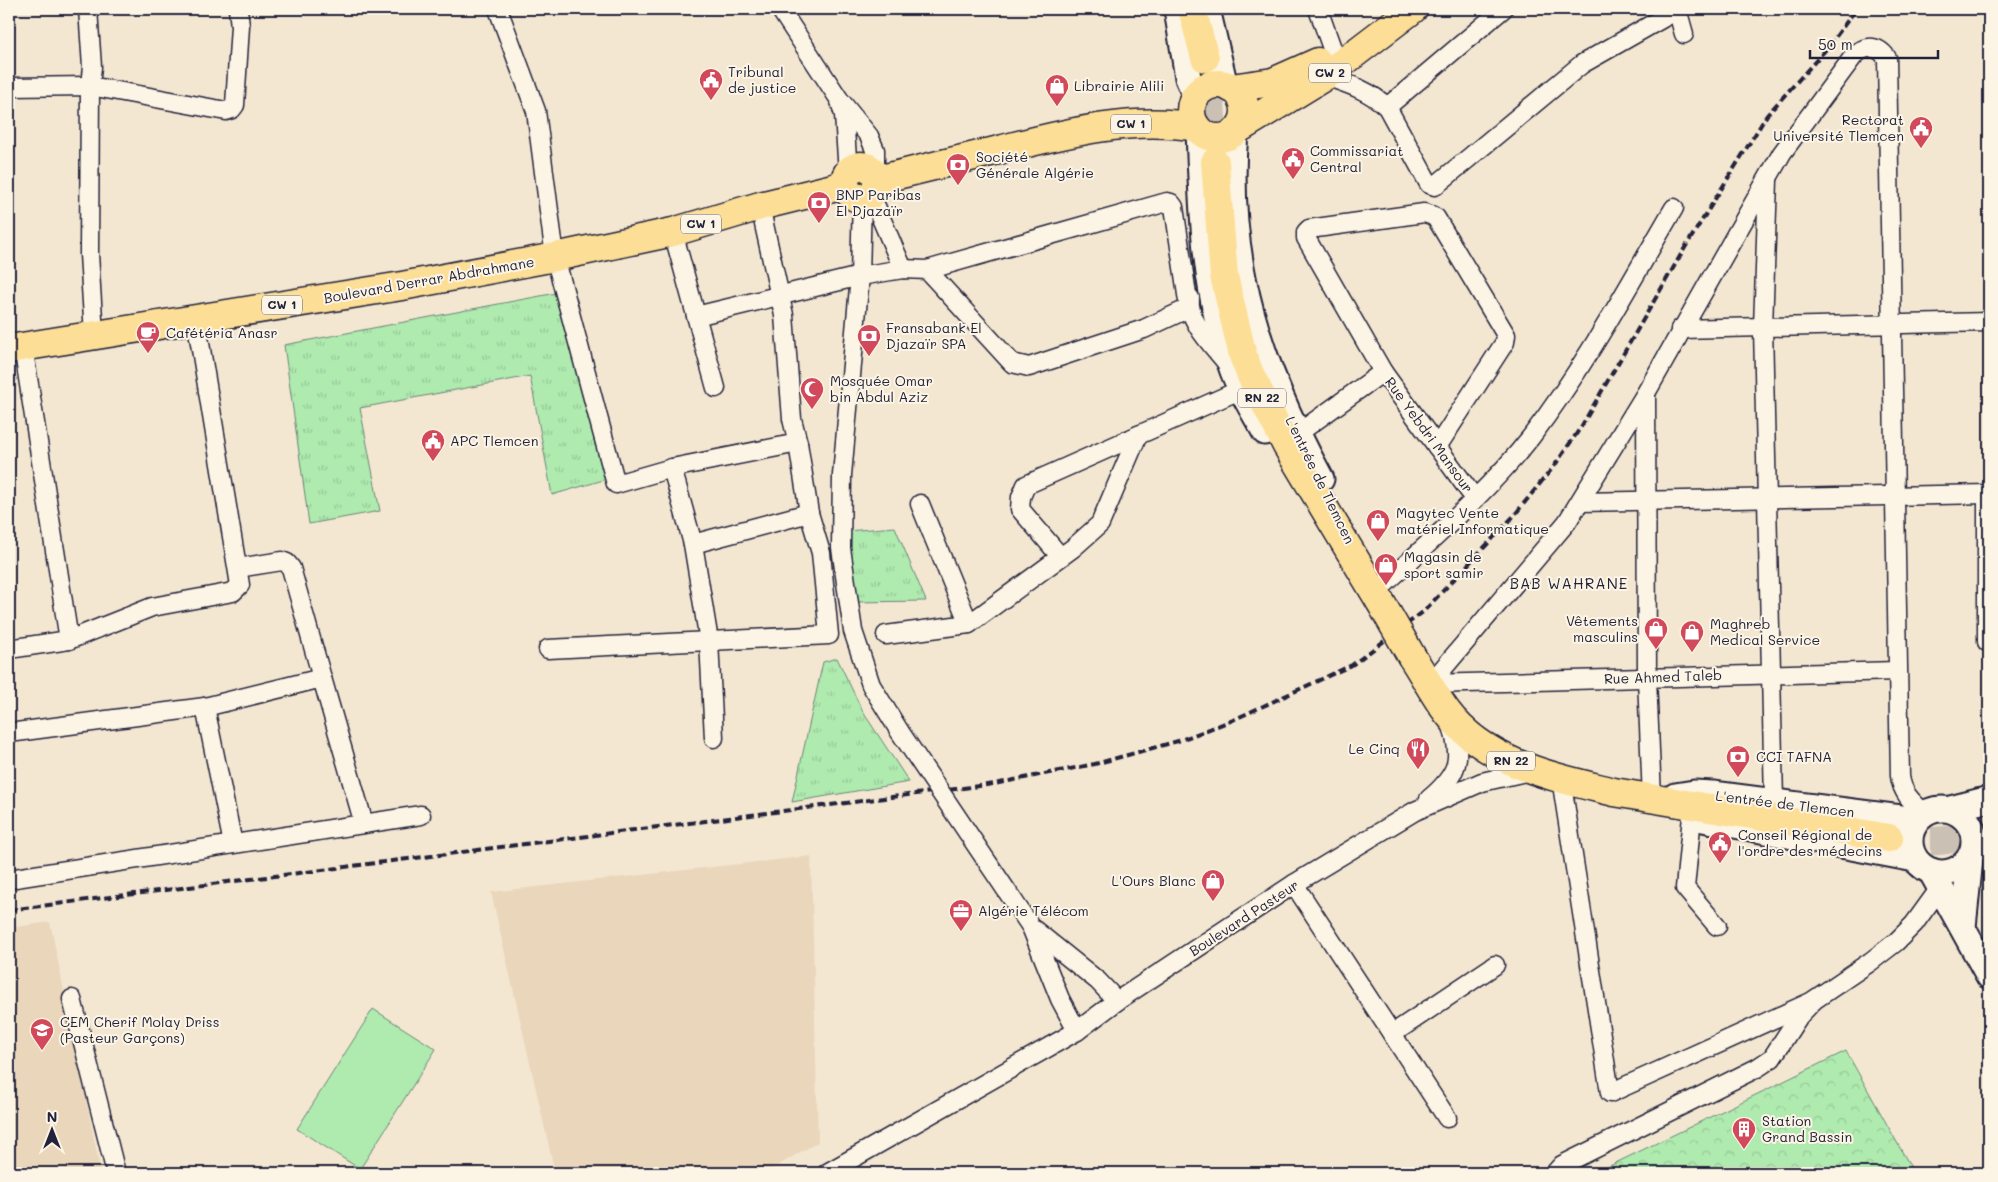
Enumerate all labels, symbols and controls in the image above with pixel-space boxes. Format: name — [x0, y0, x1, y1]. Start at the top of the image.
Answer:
scale bar — [1810, 28, 1938, 60]
text: 50 m — [1818, 34, 1853, 54]
place label: Tribunal de justice — [728, 62, 797, 97]
road number: CW 2 — [1309, 64, 1351, 82]
public building icon: Tribunal de justice — [698, 67, 724, 101]
shop icon: Librairie Alili — [1044, 73, 1070, 107]
place label: Librairie Alili — [1074, 76, 1164, 95]
place label: Rectorat Université Tlemcen — [1773, 110, 1904, 145]
road number: CW 1 — [1111, 115, 1151, 134]
public building icon: Rectorat Université Tlemcen — [1908, 115, 1934, 149]
place label: Commissariat Central — [1310, 141, 1403, 176]
public building icon: Commissariat Central — [1280, 146, 1306, 180]
place label: Société Générale Algérie — [976, 147, 1094, 182]
bank icon: Société Générale Algérie — [945, 152, 971, 186]
place label: BNP Paribas El Djazaïr — [836, 185, 921, 220]
bank icon: BNP Paribas El Djazaïr — [806, 190, 832, 224]
road number: CW 1 — [681, 214, 721, 233]
street label: Boulevard Derrar Abdrahmane — [322, 252, 536, 307]
road number: CW 1 — [262, 296, 302, 314]
place label: Fransabank El Djazaïr SPA — [886, 318, 982, 353]
cafe icon: Cafétéria Anasr — [135, 320, 161, 354]
place label: Cafétéria Anasr — [166, 323, 278, 342]
bank icon: Fransabank El Djazaïr SPA — [856, 323, 882, 357]
place label: Mosquée Omar bin Abdul Aziz — [830, 371, 933, 406]
street label: Rue Yebdri Mansour — [1381, 373, 1478, 496]
mosque icon: Mosquée Omar bin Abdul Aziz — [799, 376, 825, 410]
road number: RN 22 — [1238, 388, 1286, 408]
street label: L'entrée de Tlemcen — [1281, 413, 1360, 547]
public building icon: APC Tlemcen — [420, 428, 446, 462]
place label: APC Tlemcen — [450, 431, 539, 450]
place label: Magytec Vente matériel Informatique — [1396, 503, 1549, 538]
shop icon: Magytec Vente matériel Informatique — [1365, 508, 1391, 542]
place label: Magasin de sport samir — [1404, 547, 1483, 582]
shop icon: Magasin de sport samir — [1373, 552, 1399, 586]
district label: BAB WAHRANE — [1510, 573, 1628, 593]
place label: Vêtements masculins — [1566, 611, 1638, 646]
place label: Maghreb Medical Service — [1710, 614, 1820, 649]
shop icon: Vêtements masculins — [1643, 616, 1669, 650]
shop icon: Maghreb Medical Service — [1679, 619, 1705, 653]
street label: Rue Ahmed Taleb — [1604, 665, 1722, 688]
restaurant icon: Le Cinq — [1405, 736, 1431, 770]
place label: Le Cinq — [1348, 739, 1400, 758]
bank icon: CCI TAFNA — [1725, 744, 1751, 778]
place label: CCI TAFNA — [1756, 747, 1832, 766]
road number: RN 22 — [1487, 751, 1535, 770]
street label: L'entrée de Tlemcen — [1715, 786, 1856, 821]
place label: Conseil Régional de l'ordre des médecins — [1738, 825, 1882, 860]
public building icon: Conseil Régional de l'ordre des médecins — [1707, 830, 1733, 864]
shop icon: L'Ours Blanc — [1200, 868, 1226, 902]
place label: L'Ours Blanc — [1112, 871, 1196, 890]
street label: Boulevard Pasteur — [1185, 875, 1302, 960]
office icon: Algérie Télécom — [948, 898, 974, 932]
place label: Algérie Télécom — [978, 901, 1089, 920]
place label: CEM Cherif Molay Driss (Pasteur Garçons) — [60, 1012, 219, 1047]
school or university icon: CEM Cherif Molay Driss (Pasteur Garçons) — [29, 1017, 55, 1051]
north arrow — [28, 1104, 78, 1154]
text: N — [47, 1107, 57, 1126]
place label: Station Grand Bassin — [1762, 1111, 1852, 1146]
building icon: Station Grand Bassin — [1731, 1116, 1757, 1150]

